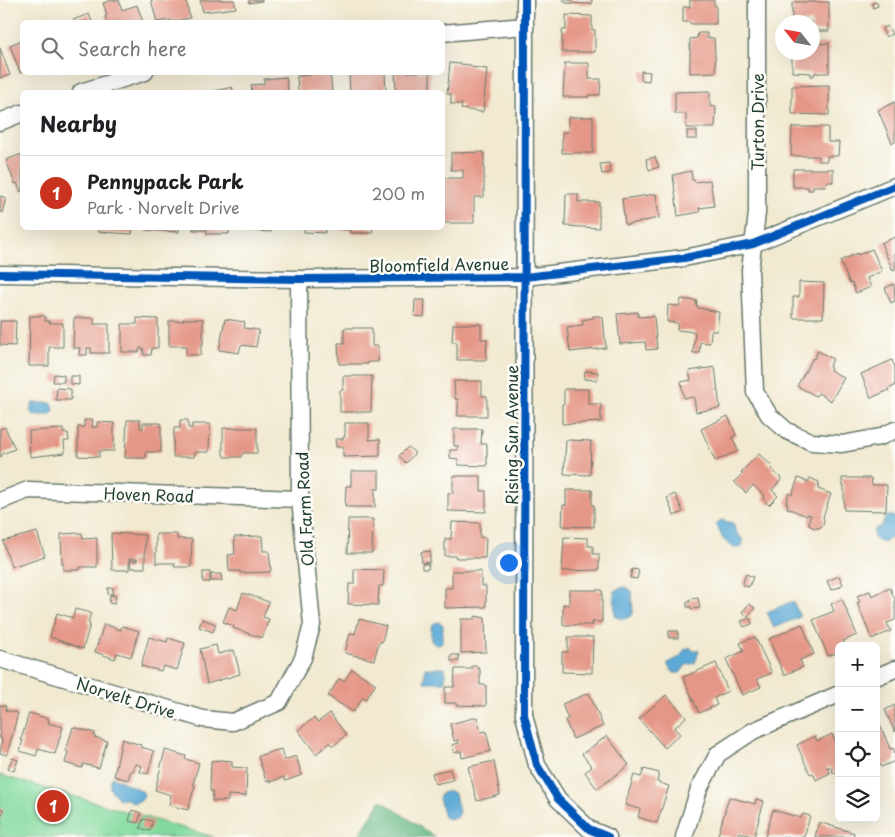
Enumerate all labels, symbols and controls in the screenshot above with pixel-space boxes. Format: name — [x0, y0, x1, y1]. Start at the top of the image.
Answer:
north arrow — [775, 15, 820, 60]
search box — [20, 20, 445, 75]
icon: search — [38, 34, 66, 62]
text: Search here — [78, 34, 187, 62]
street label: Turton Drive — [745, 73, 769, 171]
text: Nearby — [40, 107, 117, 139]
text: Pennypack Park — [87, 167, 244, 195]
text: 1 — [52, 181, 60, 205]
text: 200 m — [372, 181, 425, 205]
text: Park · Norvelt Drive — [87, 195, 239, 219]
street label: Bloomfield Avenue — [369, 251, 510, 277]
street label: Rising Sun Avenue — [499, 365, 523, 505]
street label: Old Farm Road — [289, 451, 319, 567]
street label: Hoven Road — [103, 480, 195, 508]
your location — [496, 550, 522, 576]
map controls — [835, 642, 880, 822]
button: + — [835, 642, 880, 687]
street label: Norvelt Drive — [73, 670, 179, 724]
button: − — [835, 687, 880, 732]
button: locate — [835, 732, 880, 777]
button: layers — [835, 777, 880, 822]
pin: 1 — [37, 787, 69, 825]

